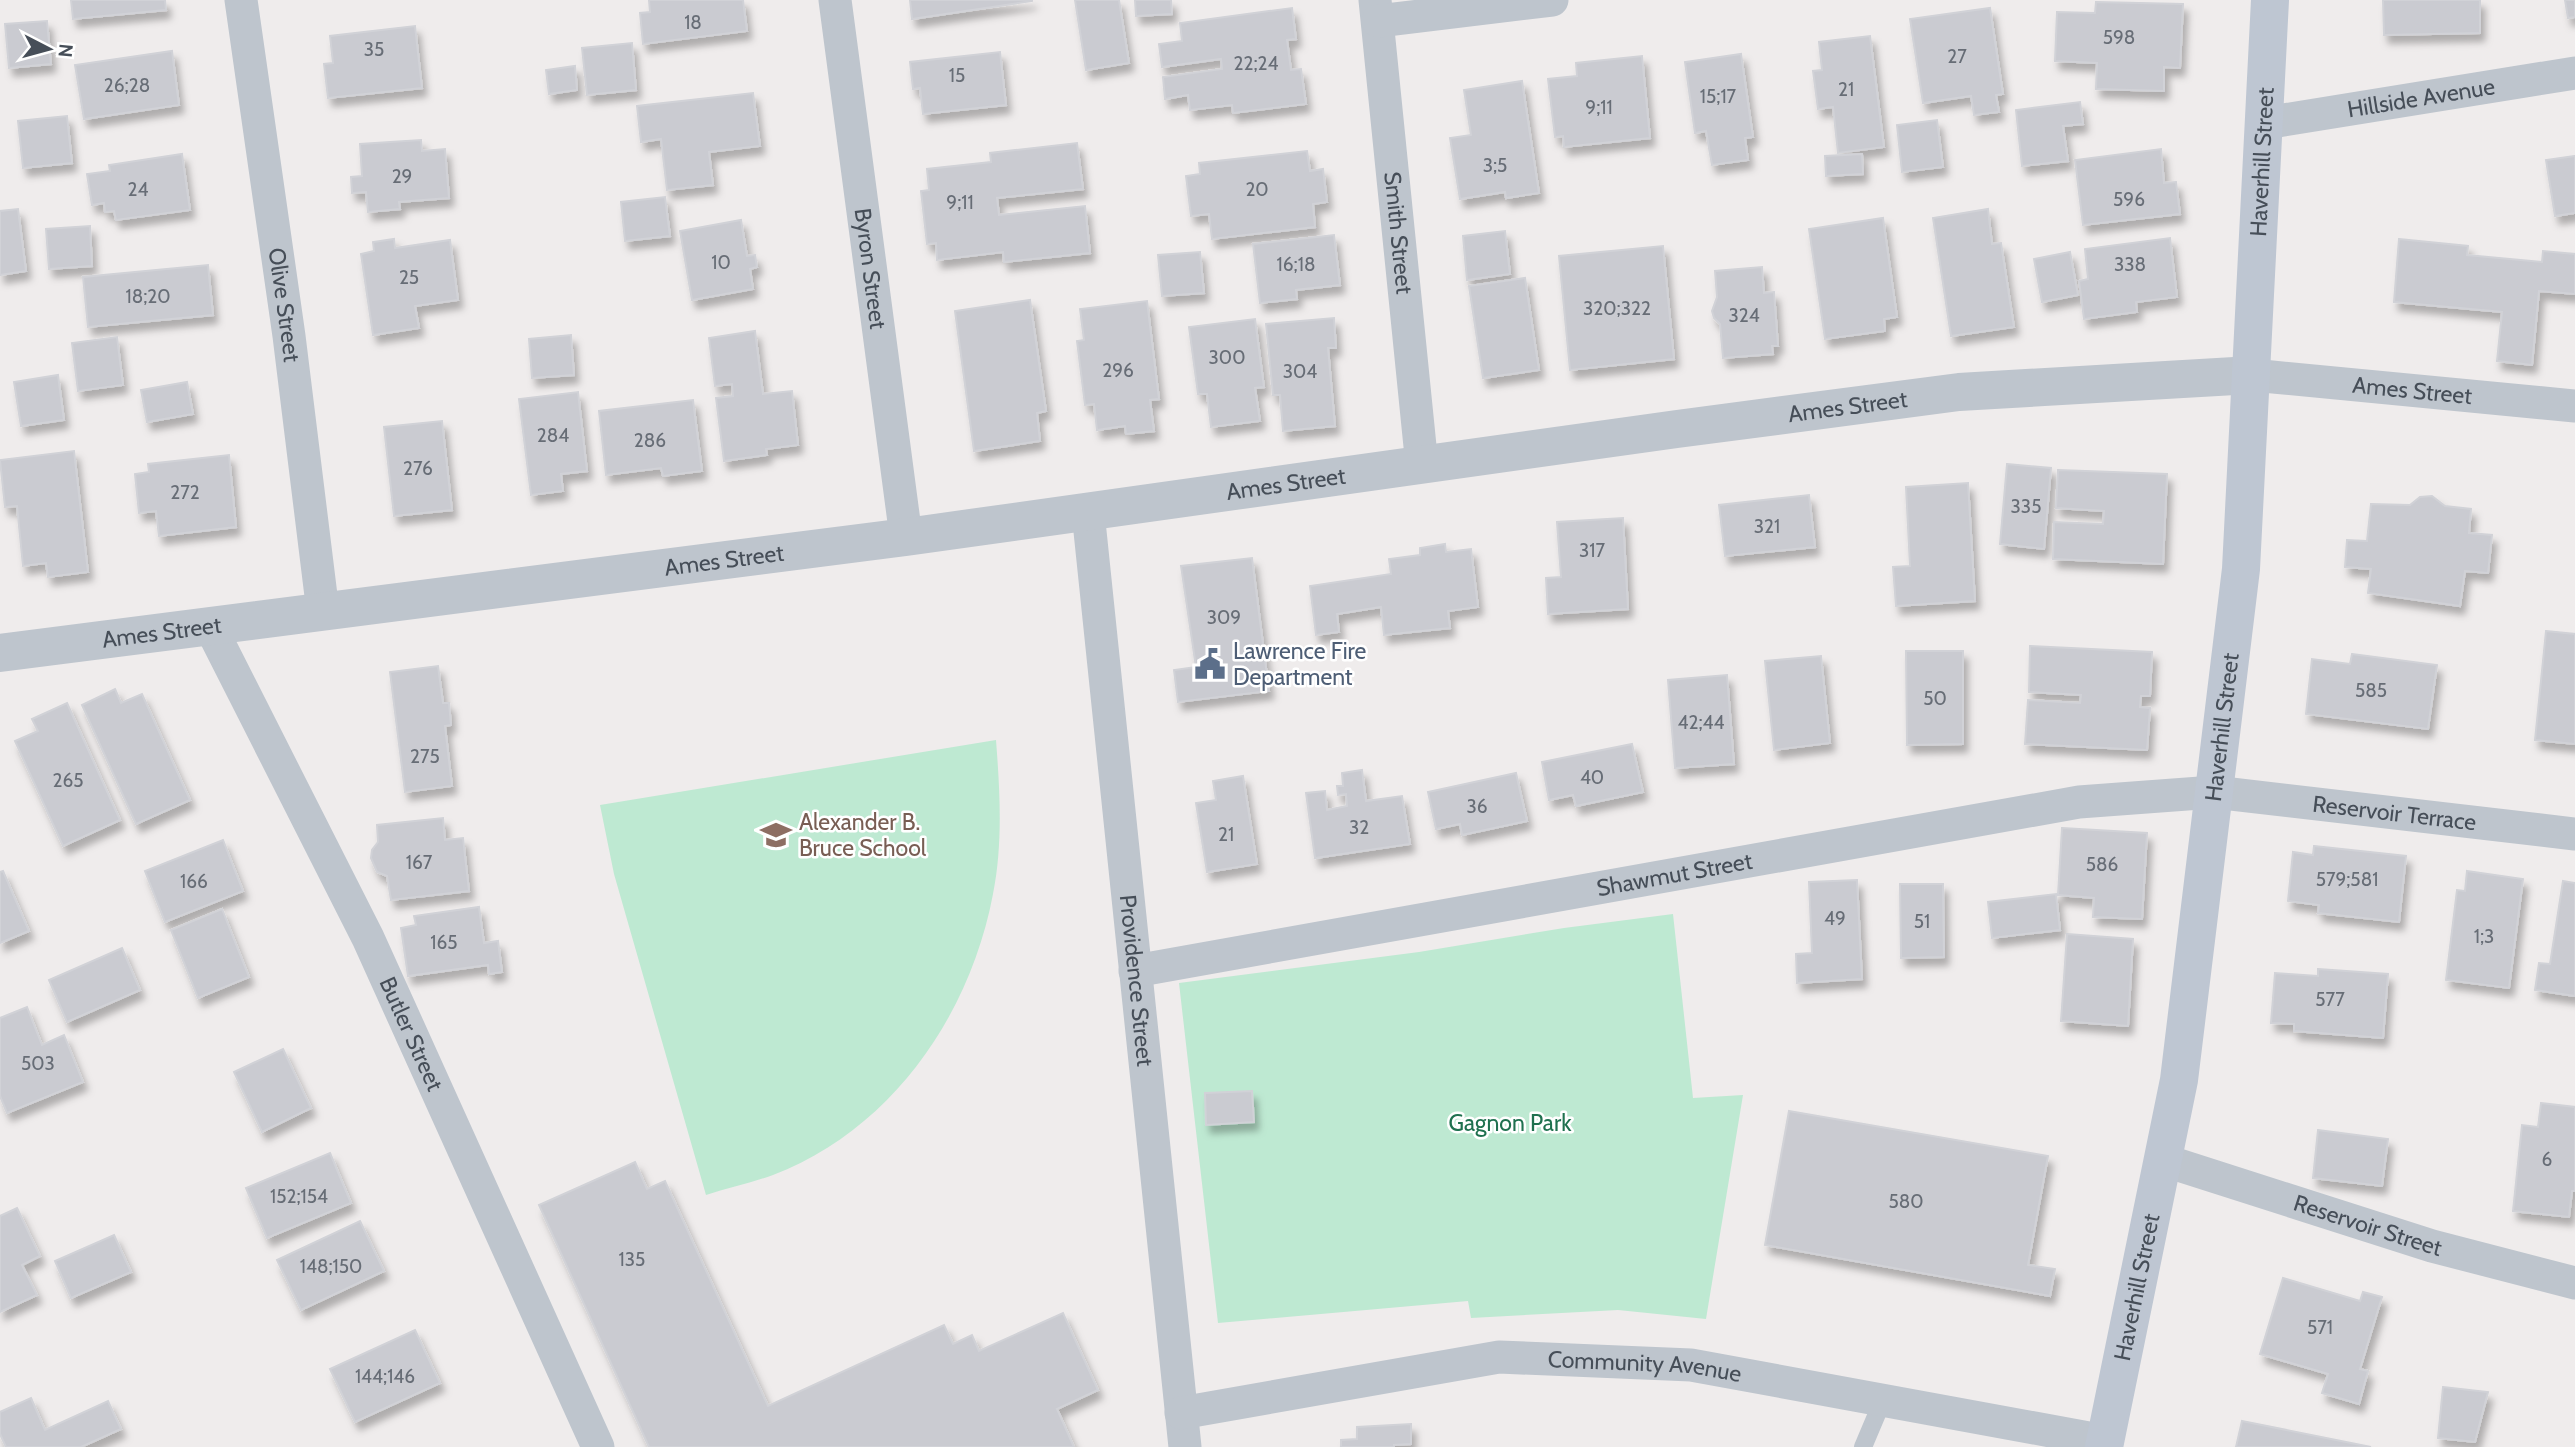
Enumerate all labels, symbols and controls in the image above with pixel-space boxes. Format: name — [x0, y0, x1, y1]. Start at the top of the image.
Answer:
house number: 18 — [684, 11, 702, 34]
north arrow — [14, 14, 84, 84]
house number: 598 — [2103, 26, 2135, 49]
house number: 35 — [364, 38, 384, 61]
text: N — [53, 43, 78, 59]
house number: 27 — [1947, 45, 1967, 68]
house number: 22;24 — [1234, 52, 1278, 75]
house number: 15 — [949, 64, 965, 87]
street label: Hillside Avenue — [2345, 72, 2497, 124]
house number: 26;28 — [104, 74, 150, 97]
house number: 21 — [1838, 78, 1854, 101]
house number: 15;17 — [1700, 85, 1737, 108]
street label: Haverhill Street — [2244, 86, 2280, 237]
house number: 9;11 — [1585, 96, 1613, 119]
house number: 3;5 — [1483, 154, 1507, 177]
house number: 29 — [392, 165, 412, 188]
street label: Smith Street — [1378, 170, 1419, 296]
house number: 24 — [128, 178, 148, 201]
house number: 20 — [1245, 178, 1269, 201]
house number: 596 — [2113, 188, 2145, 211]
house number: 9;11 — [946, 191, 974, 214]
street label: Byron Street — [849, 206, 892, 331]
street label: Olive Street — [263, 246, 306, 364]
house number: 10 — [711, 251, 731, 274]
house number: 16;18 — [1277, 253, 1315, 276]
house number: 338 — [2114, 253, 2146, 276]
house number: 25 — [399, 266, 419, 289]
house number: 18;20 — [125, 285, 171, 308]
house number: 320;322 — [1583, 297, 1651, 320]
house number: 324 — [1728, 304, 1760, 327]
house number: 300 — [1209, 346, 1245, 369]
house number: 296 — [1102, 359, 1134, 382]
house number: 304 — [1283, 360, 1317, 383]
street label: Ames Street — [2351, 371, 2474, 410]
street label: Ames Street — [1786, 385, 1909, 428]
house number: 284 — [537, 424, 569, 447]
house number: 286 — [634, 429, 666, 452]
house number: 276 — [403, 457, 433, 480]
street label: Ames Street — [1225, 462, 1347, 506]
house number: 272 — [170, 481, 200, 504]
house number: 335 — [2011, 495, 2041, 518]
house number: 321 — [1754, 515, 1780, 538]
street label: Ames Street — [663, 539, 786, 582]
house number: 317 — [1579, 539, 1605, 562]
house number: 309 — [1207, 606, 1241, 629]
street label: Ames Street — [100, 611, 223, 654]
place label: Lawrence Fire Department — [1233, 637, 1366, 691]
public building icon: Lawrence Fire Department — [1193, 647, 1227, 681]
street label: Haverhill Street — [2199, 651, 2245, 803]
house number: 585 — [2355, 679, 2387, 702]
house number: 50 — [1923, 687, 1947, 710]
house number: 42;44 — [1677, 711, 1725, 734]
house number: 275 — [410, 745, 440, 768]
house number: 40 — [1580, 766, 1604, 789]
house number: 265 — [52, 769, 84, 792]
street label: Reservoir Terrace — [2311, 790, 2478, 836]
house number: 36 — [1466, 795, 1488, 818]
place label: Alexander B. Bruce School — [799, 808, 927, 862]
house number: 32 — [1349, 816, 1369, 839]
school or university icon: Alexander B. Bruce School — [759, 818, 793, 852]
house number: 21 — [1218, 823, 1234, 846]
street label: Shawmut Street — [1594, 847, 1755, 902]
house number: 167 — [406, 851, 433, 874]
house number: 586 — [2086, 853, 2118, 876]
house number: 579;581 — [2316, 868, 2378, 891]
house number: 166 — [180, 870, 208, 893]
street label: Providence Street — [1114, 893, 1159, 1068]
house number: 49 — [1824, 907, 1846, 930]
house number: 51 — [1914, 910, 1930, 933]
house number: 1;3 — [2474, 925, 2494, 948]
house number: 165 — [430, 931, 458, 954]
street label: Butler Street — [373, 972, 449, 1096]
house number: 577 — [2315, 988, 2345, 1011]
house number: 503 — [21, 1052, 55, 1075]
park label: Gagnon Park — [1449, 1109, 1572, 1137]
house number: 6 — [2542, 1148, 2552, 1171]
house number: 152;154 — [270, 1185, 328, 1208]
street label: Reservoir Street — [2290, 1189, 2445, 1262]
house number: 580 — [1888, 1190, 1924, 1213]
street label: Haverhill Street — [2108, 1211, 2165, 1363]
house number: 135 — [619, 1248, 645, 1271]
house number: 148;150 — [300, 1255, 362, 1278]
house number: 571 — [2307, 1316, 2333, 1339]
street label: Community Avenue — [1547, 1345, 1744, 1388]
house number: 144;146 — [355, 1365, 415, 1388]

